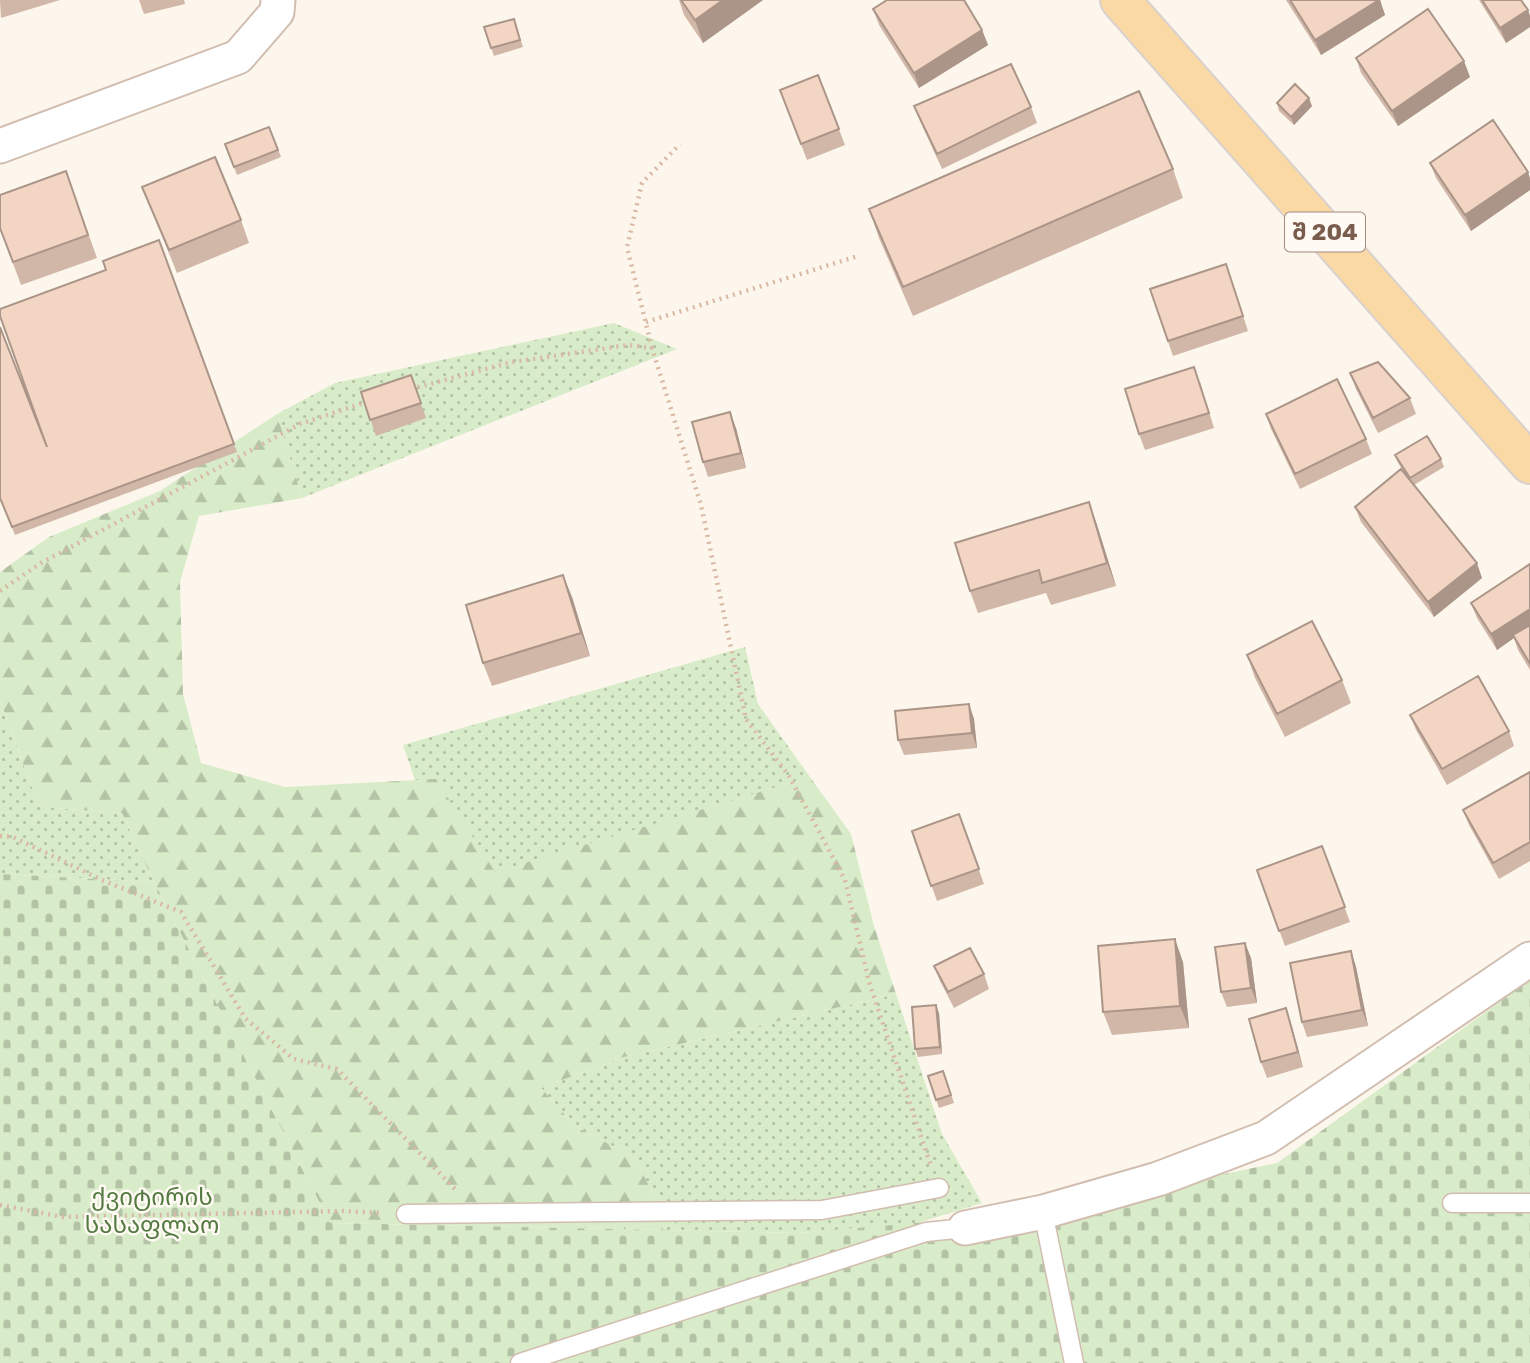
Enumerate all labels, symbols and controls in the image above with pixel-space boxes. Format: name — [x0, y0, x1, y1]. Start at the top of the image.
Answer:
road number: შ 204 — [1285, 213, 1365, 252]
park label: ქვიტირის სასაფლაო — [85, 1183, 219, 1239]

